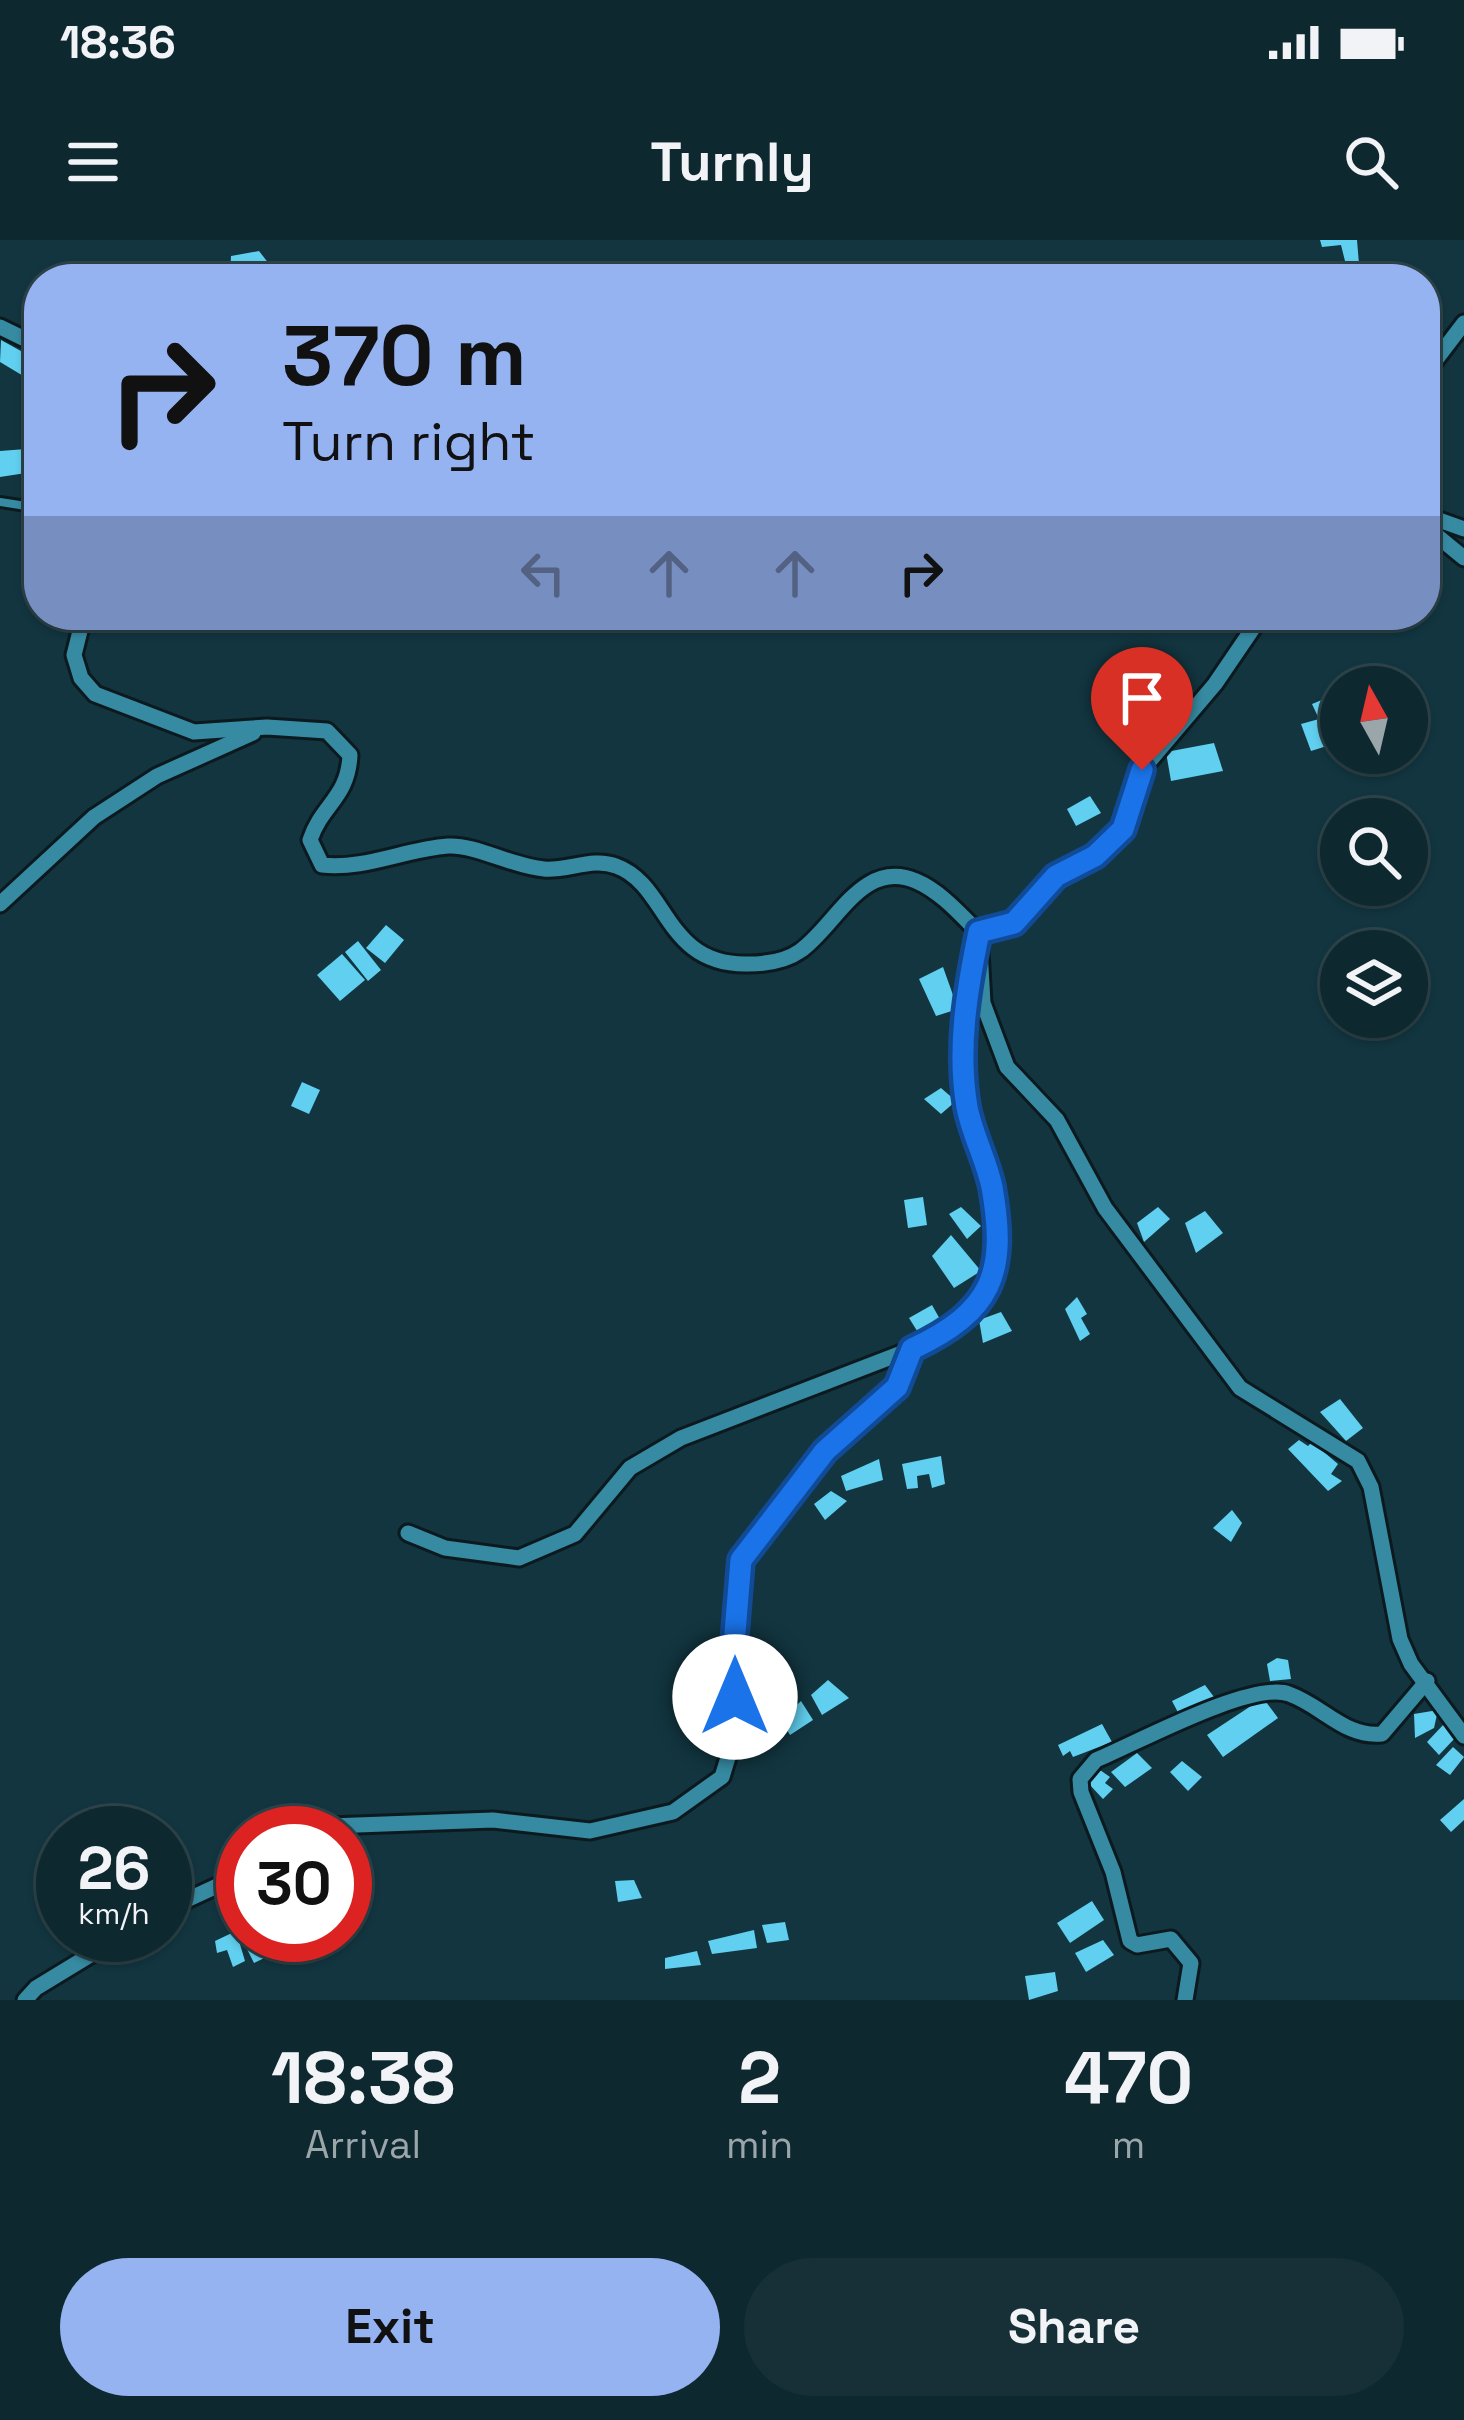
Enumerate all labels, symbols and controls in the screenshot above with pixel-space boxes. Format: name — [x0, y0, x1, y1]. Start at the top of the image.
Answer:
text: 18:36 — [60, 14, 176, 71]
text: Turnly — [650, 128, 814, 197]
icon: menu — [60, 129, 126, 195]
icon: search — [1338, 129, 1404, 195]
text: 370 m — [282, 302, 527, 410]
icon: right — [84, 312, 240, 468]
text: Turn right — [282, 407, 535, 476]
icon: left — [510, 540, 576, 606]
icon: ahead — [636, 540, 702, 606]
icon: ahead — [762, 540, 828, 606]
icon: right — [888, 540, 954, 606]
pin — [1091, 647, 1193, 770]
icon: arrive — [1109, 665, 1175, 731]
north arrow — [1320, 666, 1428, 774]
map controls — [1320, 666, 1428, 1038]
button: search — [1320, 798, 1428, 906]
button: layers — [1320, 930, 1428, 1038]
position arrow — [672, 1634, 798, 1760]
speed limit sign: 30 — [216, 1806, 372, 1962]
text: 26 — [78, 1830, 150, 1907]
text: km/h — [78, 1894, 150, 1933]
text: 18:38 — [271, 2032, 455, 2124]
text: 2 — [738, 2032, 781, 2124]
text: 470 — [1064, 2032, 1193, 2124]
text: Arrival — [305, 2120, 421, 2169]
text: min — [726, 2120, 793, 2169]
text: m — [1112, 2120, 1145, 2169]
button: Exit — [60, 2258, 720, 2396]
button: Share — [744, 2258, 1404, 2396]

